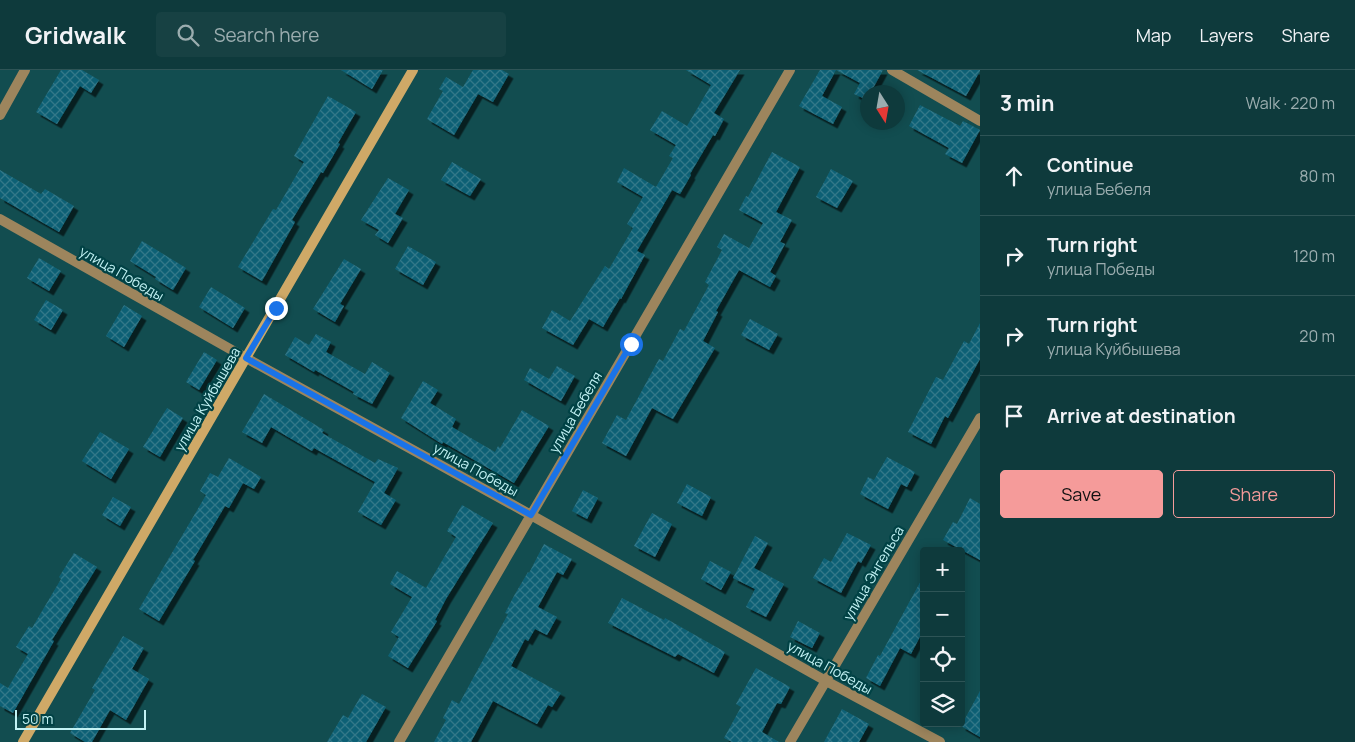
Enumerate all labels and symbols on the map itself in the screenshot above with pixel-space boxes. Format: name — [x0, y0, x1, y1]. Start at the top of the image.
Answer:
north arrow — [860, 85, 905, 130]
street label: улица Победы — [76, 241, 168, 305]
route end — [265, 297, 288, 320]
route start — [620, 333, 643, 356]
street label: улица Куйбышева — [170, 344, 244, 454]
street label: улица Бебеля — [544, 368, 606, 456]
street label: улица Победы — [430, 438, 522, 500]
street label: улица Энгельса — [838, 522, 908, 624]
street label: улица Победы — [784, 636, 876, 698]
scale bar — [15, 707, 146, 730]

